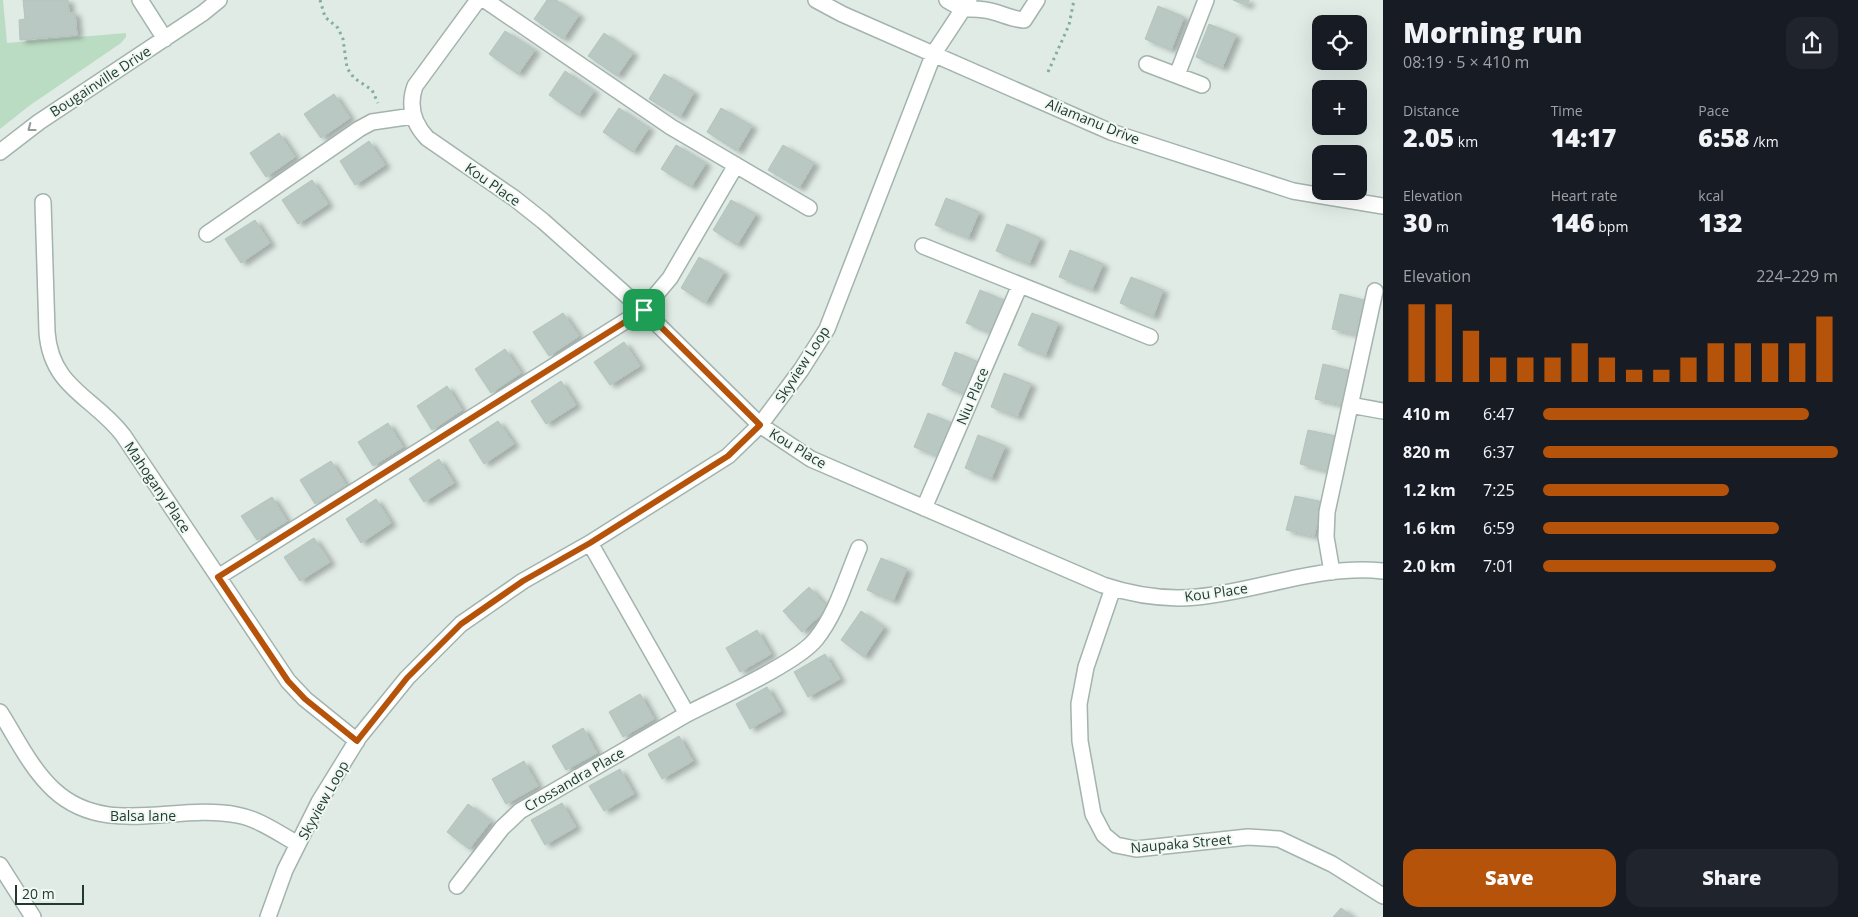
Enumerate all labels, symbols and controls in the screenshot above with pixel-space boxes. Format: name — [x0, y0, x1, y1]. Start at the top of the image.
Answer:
text: Morning run — [1403, 13, 1583, 51]
map controls — [1312, 15, 1367, 200]
button: locate — [1312, 15, 1367, 70]
button: share — [1786, 17, 1838, 69]
street label: Bougainville Drive — [46, 41, 154, 121]
text: 08:19 · 5 × 410 m — [1403, 51, 1529, 73]
button: + — [1312, 80, 1367, 135]
street label: Aliamanu Drive — [1043, 94, 1143, 148]
text: Distance — [1403, 101, 1459, 120]
text: Time — [1551, 101, 1583, 120]
text: Pace — [1698, 101, 1729, 120]
text: 2.05 — [1403, 120, 1454, 154]
text: 14:17 — [1551, 120, 1616, 154]
text: 6:58 — [1698, 120, 1750, 154]
one-way arrow — [27, 122, 37, 131]
text: km — [1454, 132, 1478, 151]
text: /km — [1750, 132, 1779, 151]
button: − — [1312, 145, 1367, 200]
street label: Kou Place — [462, 158, 525, 210]
text: Elevation — [1403, 186, 1462, 205]
text: Heart rate — [1551, 186, 1617, 205]
text: kcal — [1698, 186, 1724, 205]
text: 30 — [1403, 205, 1432, 239]
text: 146 — [1551, 205, 1595, 239]
text: 132 — [1698, 205, 1742, 239]
text: m — [1432, 217, 1449, 236]
text: bpm — [1595, 217, 1628, 236]
text: Elevation — [1403, 265, 1471, 287]
text: 224–229 m — [1756, 265, 1838, 287]
pin — [623, 289, 665, 331]
icon: arrive — [630, 296, 658, 324]
street label: Skyview Loop — [770, 322, 834, 406]
street label: Niu Place — [951, 364, 993, 428]
text: 410 m — [1403, 403, 1450, 425]
text: 6:47 — [1483, 403, 1515, 425]
street label: Kou Place — [766, 423, 830, 473]
street label: Mahogany Place — [120, 438, 196, 536]
text: 820 m — [1403, 441, 1450, 463]
text: 6:37 — [1483, 441, 1515, 463]
text: 1.2 km — [1403, 479, 1456, 501]
text: 7:25 — [1483, 479, 1515, 501]
text: 1.6 km — [1403, 517, 1456, 539]
text: 6:59 — [1483, 517, 1515, 539]
text: 2.0 km — [1403, 555, 1456, 577]
text: 7:01 — [1483, 555, 1515, 577]
street label: Kou Place — [1183, 578, 1249, 606]
street label: Crossandra Place — [520, 743, 628, 815]
street label: Skyview Loop — [293, 757, 353, 843]
street label: Balsa lane — [110, 806, 176, 825]
street label: Naupaka Street — [1130, 829, 1232, 857]
button: Save — [1403, 849, 1616, 907]
button: Share — [1626, 849, 1838, 907]
scale bar — [15, 882, 84, 905]
text: 20 m — [22, 884, 55, 903]

